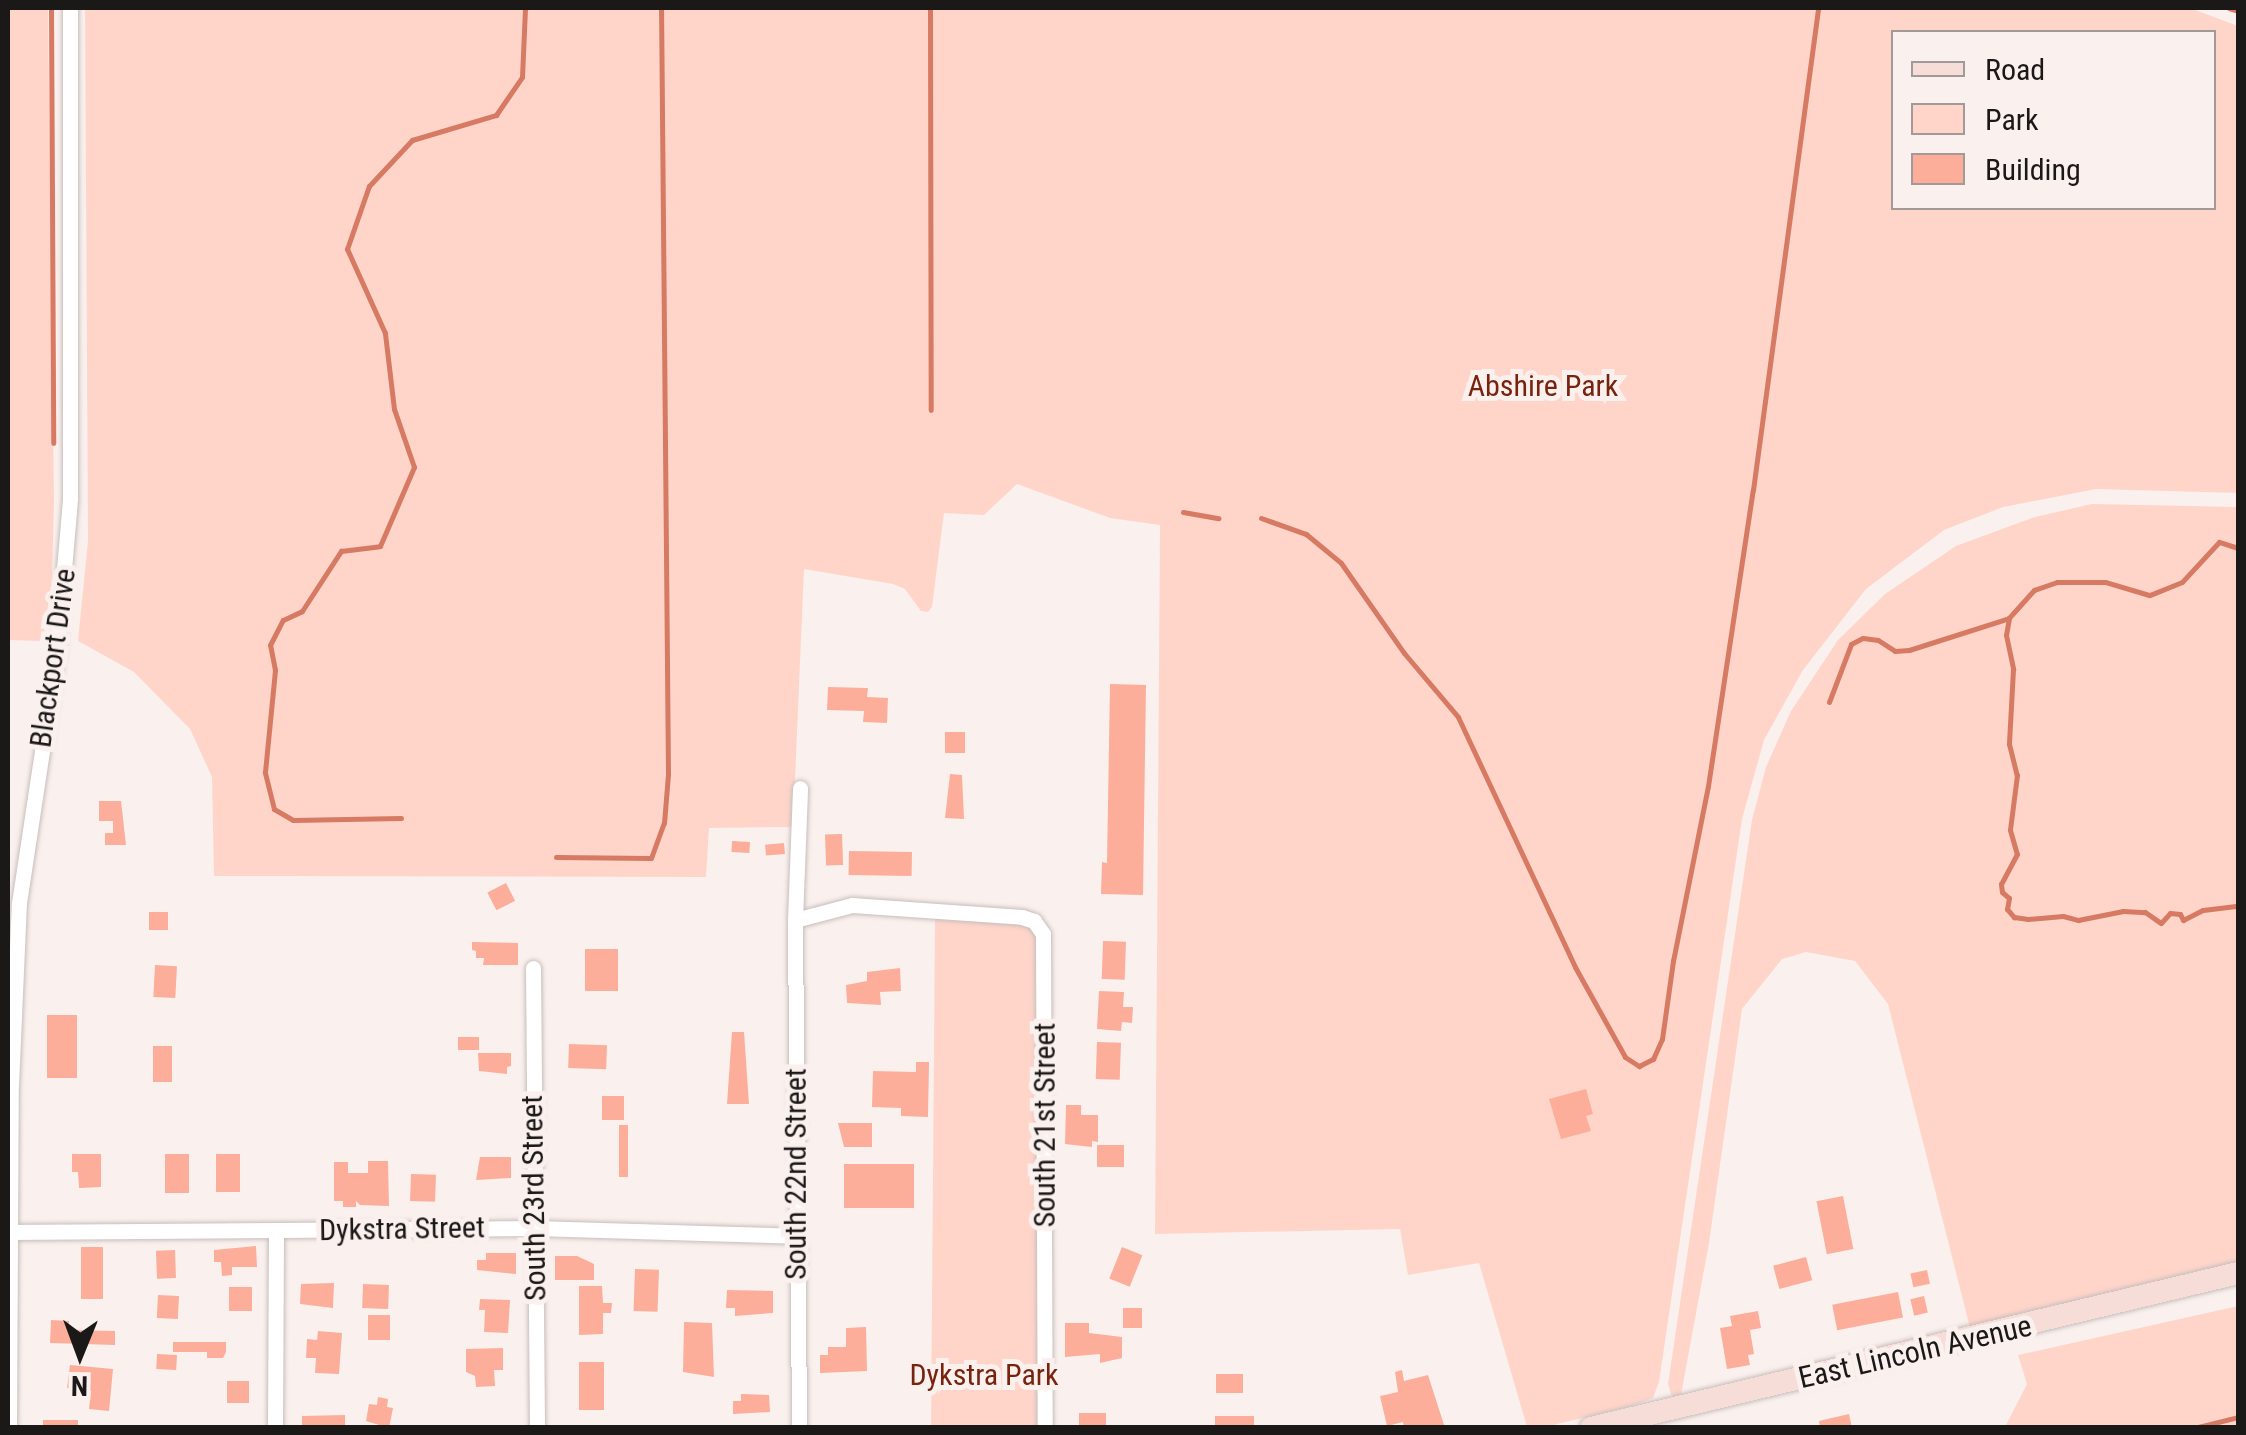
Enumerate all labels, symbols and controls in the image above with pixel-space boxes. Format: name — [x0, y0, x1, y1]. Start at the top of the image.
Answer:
legend — [1891, 30, 2216, 210]
text: Road — [1985, 52, 2045, 87]
text: Park — [1985, 102, 2039, 137]
text: Building — [1985, 152, 2081, 187]
park label: Abshire Park — [1468, 368, 1618, 404]
street label: Blackport Drive — [23, 566, 83, 750]
street label: South 21st Street — [1027, 1023, 1063, 1227]
street label: South 22nd Street — [778, 1068, 814, 1280]
street label: South 23rd Street — [514, 1095, 554, 1301]
street label: Dykstra Street — [319, 1210, 485, 1248]
north arrow — [30, 1305, 130, 1405]
street label: East Lincoln Avenue — [1795, 1308, 2035, 1396]
park label: Dykstra Park — [909, 1357, 1059, 1393]
text: N — [71, 1369, 88, 1402]

